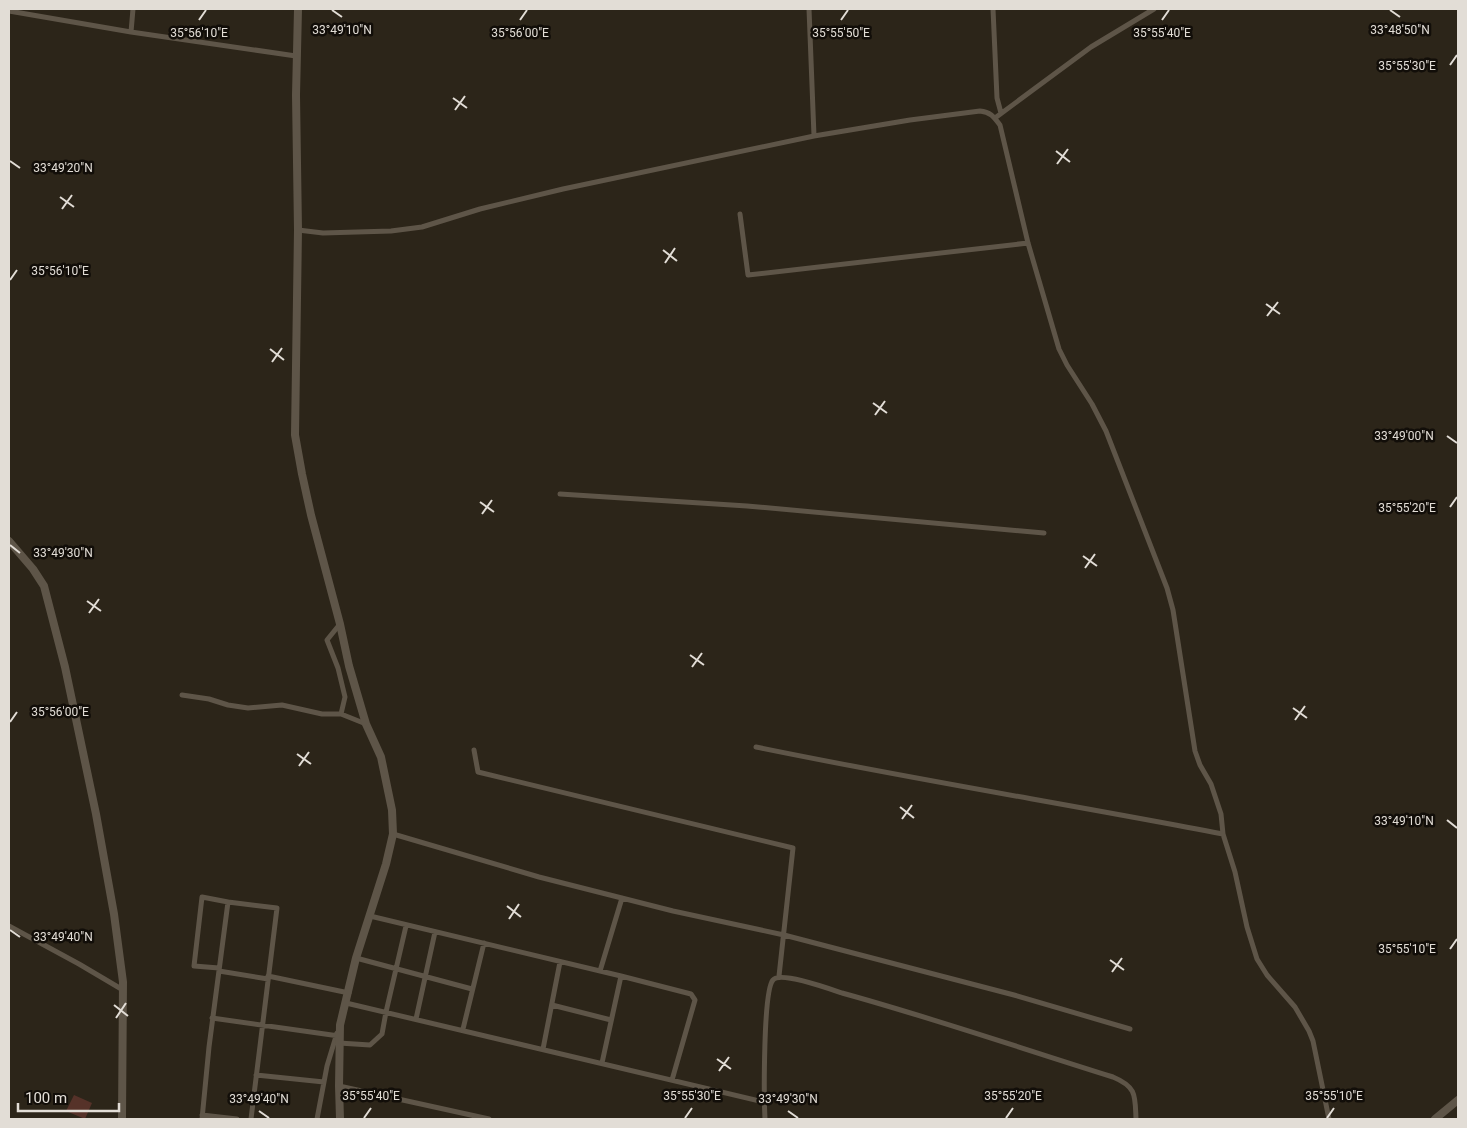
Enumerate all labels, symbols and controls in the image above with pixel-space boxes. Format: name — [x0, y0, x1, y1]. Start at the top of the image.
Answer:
text: 33°49'10"N — [312, 23, 372, 37]
text: 33°48'50"N — [1370, 23, 1430, 37]
text: 35°56'10"E — [170, 26, 228, 40]
text: 35°56'00"E — [491, 26, 549, 40]
text: 35°55'50"E — [812, 26, 870, 40]
text: 35°55'40"E — [1133, 26, 1191, 40]
text: 35°55'30"E — [1378, 59, 1436, 73]
text: 33°49'20"N — [33, 161, 93, 175]
text: 35°56'10"E — [31, 264, 89, 278]
text: 33°49'00"N — [1374, 429, 1434, 443]
text: 35°55'20"E — [1378, 501, 1436, 515]
text: 33°49'30"N — [33, 546, 93, 560]
text: 35°56'00"E — [31, 705, 89, 719]
text: 33°49'10"N — [1374, 814, 1434, 828]
text: 33°49'40"N — [33, 930, 93, 944]
text: 35°55'10"E — [1378, 942, 1436, 956]
scale bar — [18, 1080, 119, 1112]
text: 100 m — [25, 1089, 67, 1107]
text: 35°55'40"E — [342, 1089, 400, 1103]
text: 35°55'30"E — [663, 1089, 721, 1103]
text: 35°55'20"E — [984, 1089, 1042, 1103]
text: 35°55'10"E — [1305, 1089, 1363, 1103]
text: 33°49'40"N — [229, 1092, 289, 1106]
text: 33°49'30"N — [758, 1092, 818, 1106]

